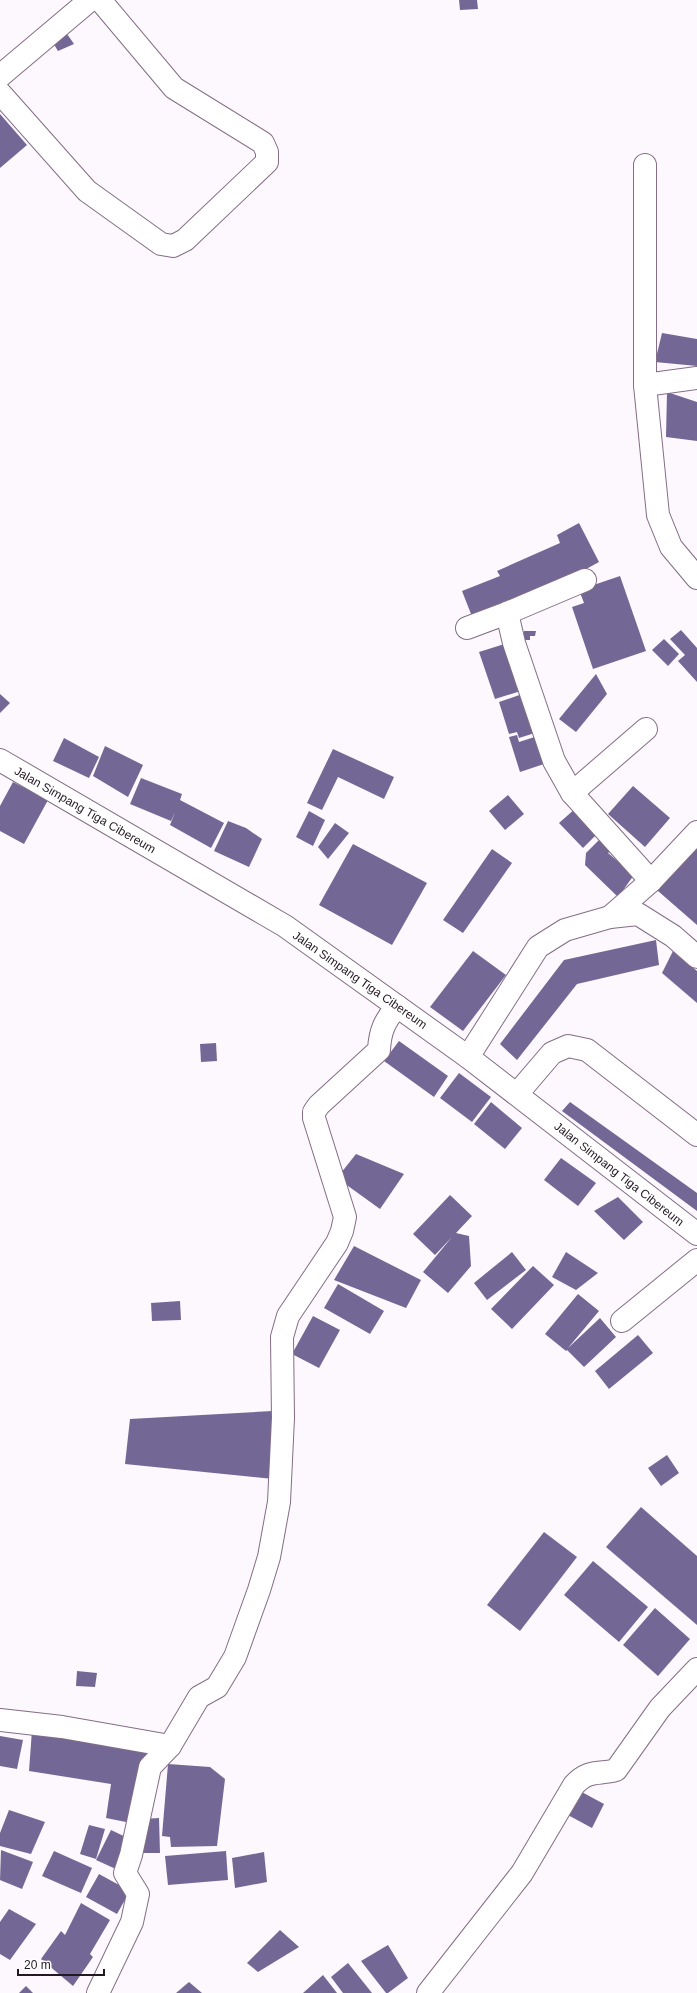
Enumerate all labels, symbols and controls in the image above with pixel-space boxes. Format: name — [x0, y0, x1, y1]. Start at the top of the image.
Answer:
street label: Jalan Simpang Tiga Cibereum — [12, 764, 158, 856]
street label: Jalan Simpang Tiga Cibereum — [290, 928, 430, 1032]
street label: Jalan Simpang Tiga Cibereum — [551, 1119, 687, 1229]
scale bar — [18, 1951, 104, 1977]
text: 20 m — [24, 1958, 51, 1972]

